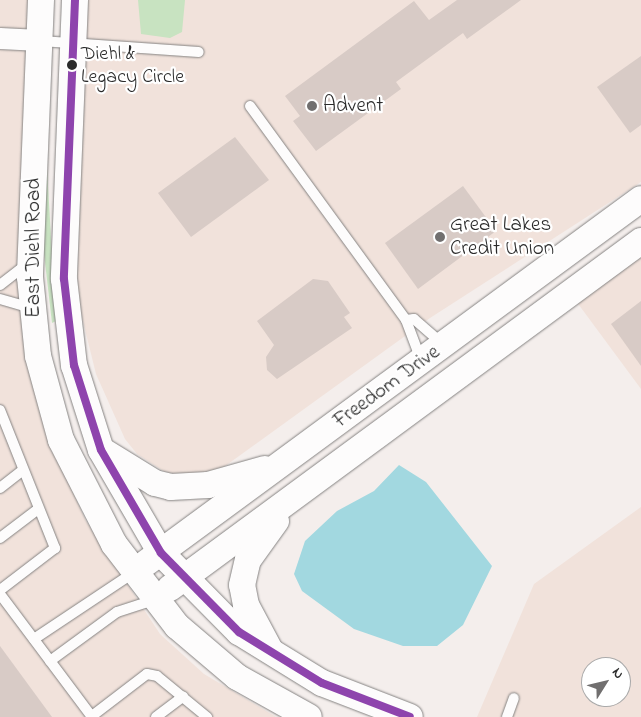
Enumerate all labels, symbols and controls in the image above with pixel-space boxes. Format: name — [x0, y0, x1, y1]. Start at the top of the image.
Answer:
place label: Diehl & Legacy Circle — [81, 42, 184, 89]
marker: Diehl & Legacy Circle — [67, 60, 77, 70]
place label: Advent — [323, 93, 383, 119]
marker: Advent — [305, 99, 319, 113]
street label: East Diehl Road — [21, 178, 47, 318]
place label: Great Lakes Credit Union — [450, 212, 554, 262]
marker: Great Lakes Credit Union — [434, 231, 446, 243]
street label: Freedom Drive — [329, 340, 445, 434]
north arrow — [581, 657, 631, 707]
text: N — [606, 663, 629, 683]

